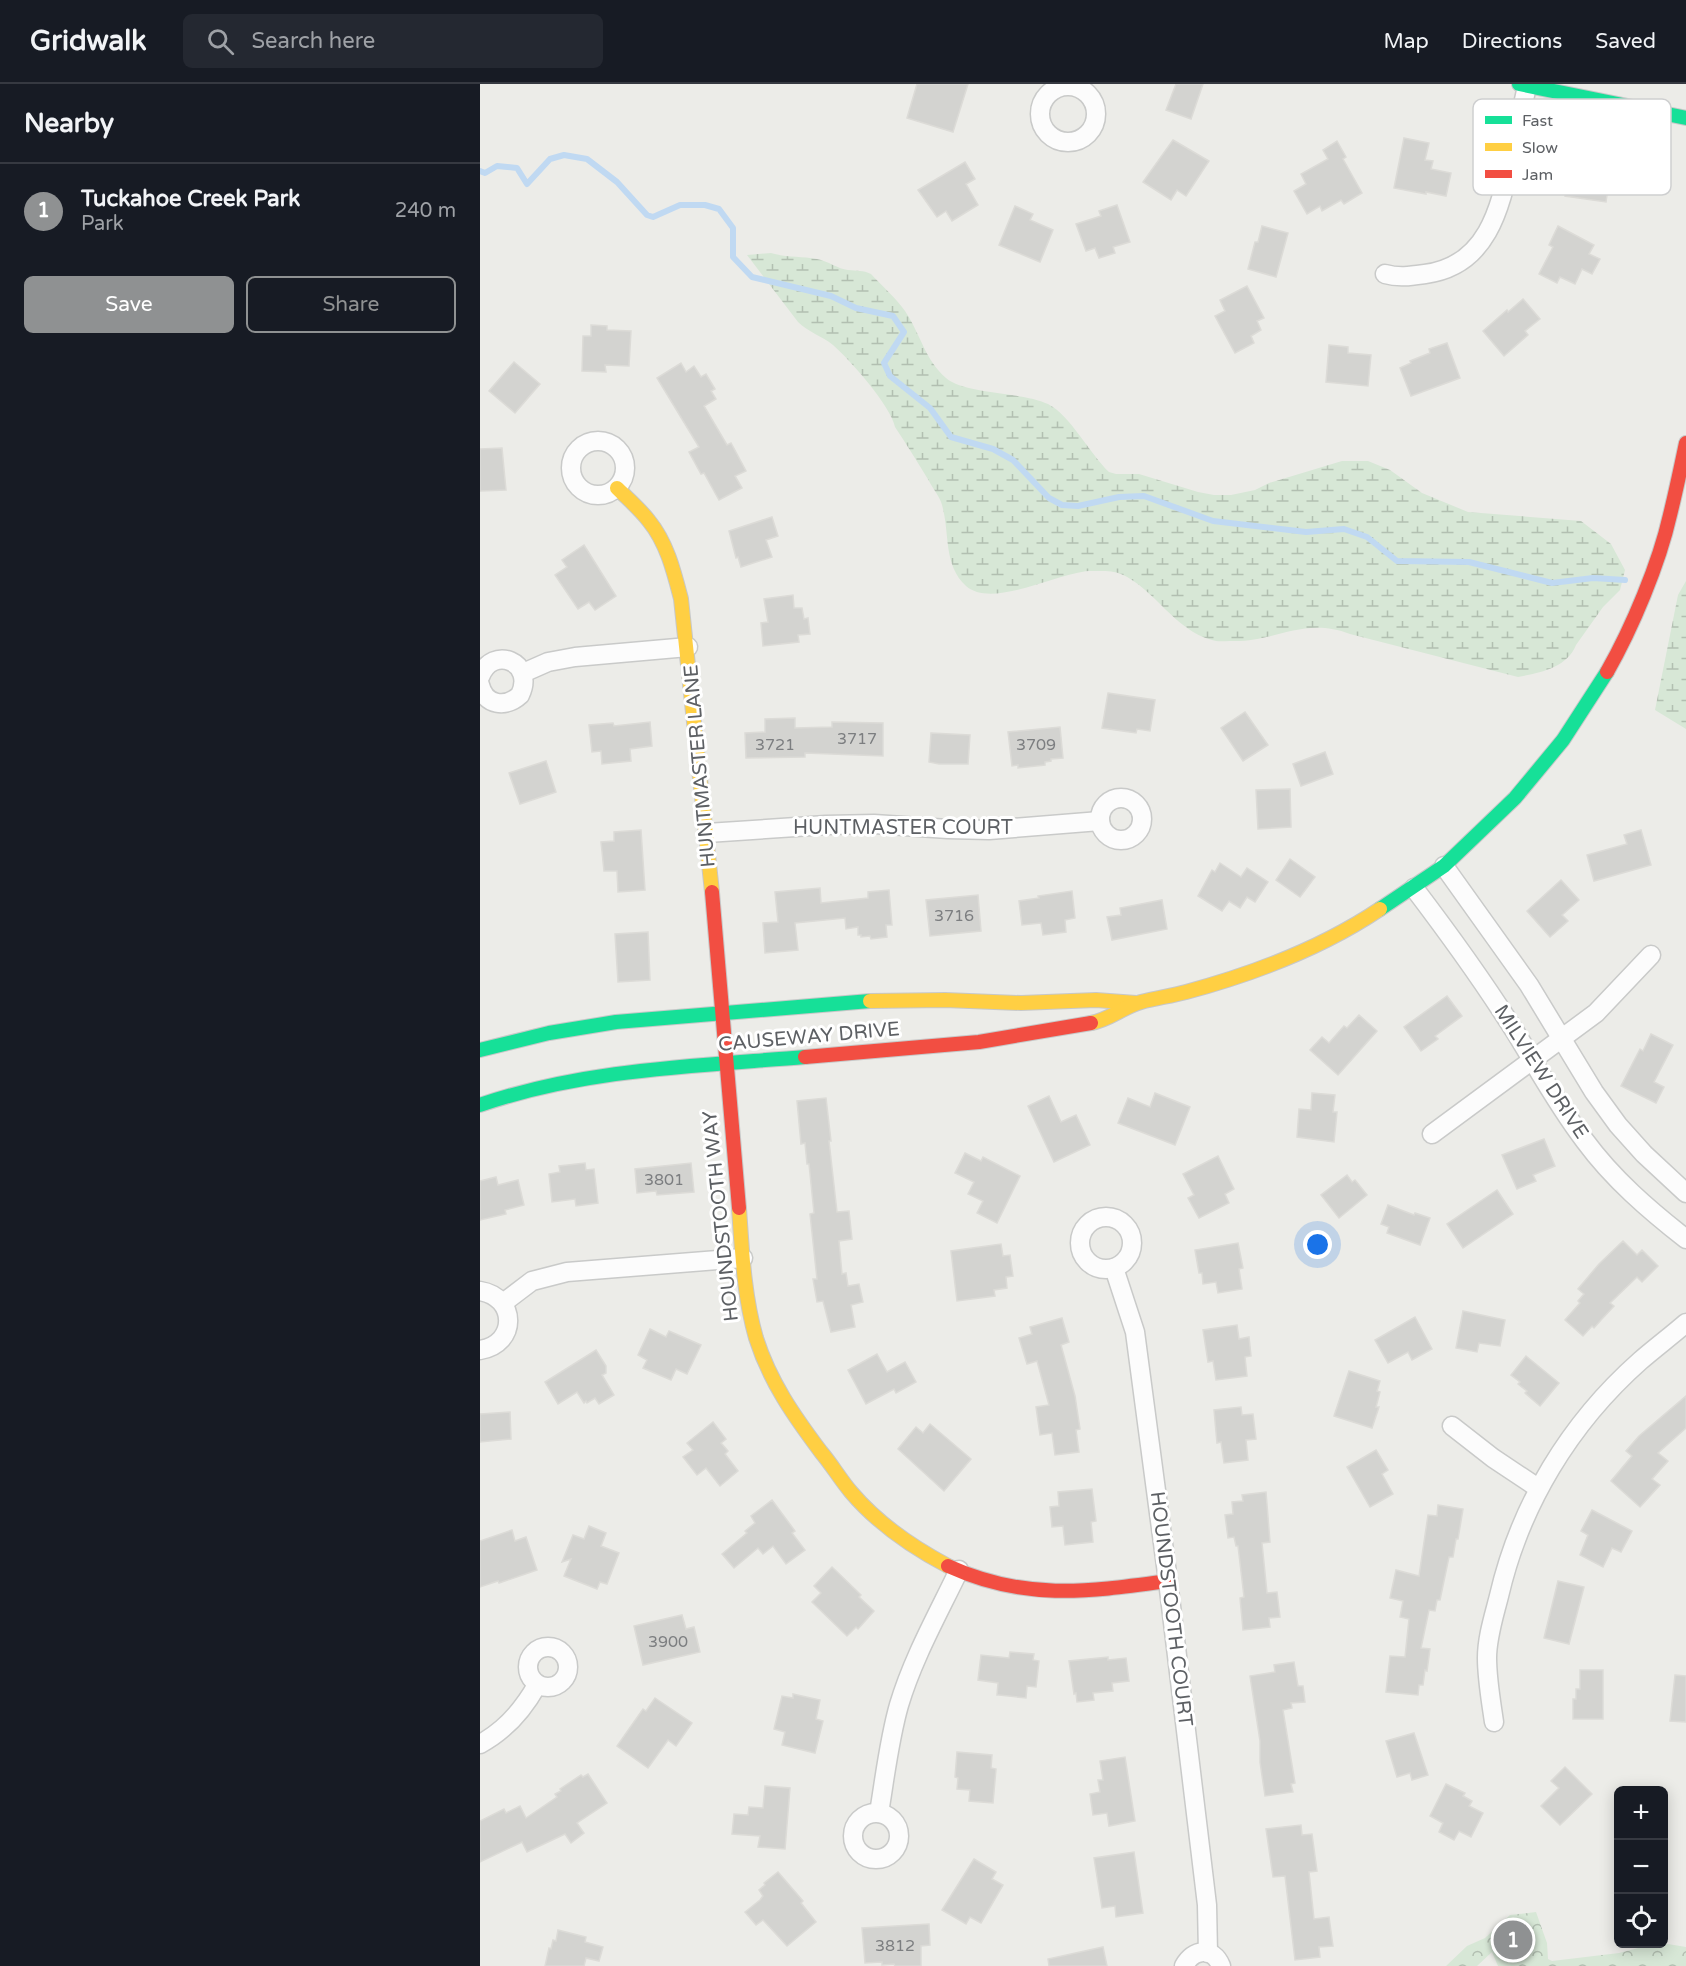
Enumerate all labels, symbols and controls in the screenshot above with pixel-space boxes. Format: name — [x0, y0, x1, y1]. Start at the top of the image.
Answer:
search box — [183, 14, 603, 68]
text: Gridwalk — [30, 24, 147, 58]
icon: search — [204, 25, 237, 58]
text: Search here — [252, 28, 375, 54]
text: Map — [1383, 29, 1429, 54]
text: Directions — [1462, 29, 1562, 54]
text: Saved — [1595, 29, 1656, 54]
legend — [1473, 99, 1671, 195]
text: Nearby — [24, 108, 114, 139]
text: Fast — [1522, 111, 1553, 131]
text: Slow — [1522, 138, 1558, 158]
text: Jam — [1522, 165, 1553, 185]
text: Tuckahoe Creek Park — [81, 186, 300, 212]
text: 1 — [37, 199, 50, 223]
text: 240 m — [395, 199, 456, 223]
text: Park — [81, 212, 124, 236]
button: Save — [24, 276, 234, 333]
button: Share — [246, 276, 456, 333]
street label: HUNTMASTER LANE — [679, 664, 721, 868]
house number: 3717 — [837, 729, 877, 749]
house number: 3721 — [755, 735, 795, 755]
house number: 3709 — [1016, 735, 1056, 755]
street label: HUNTMASTER COURT — [793, 816, 1013, 840]
house number: 3716 — [934, 906, 974, 926]
street label: MILVIEW DRIVE — [1489, 1001, 1593, 1143]
street label: CAUSEWAY DRIVE — [717, 1017, 901, 1057]
street label: HOUNDSTOOTH WAY — [698, 1109, 744, 1323]
house number: 3801 — [644, 1170, 684, 1190]
your location — [1303, 1230, 1332, 1259]
street label: HOUNDSTOOTH COURT — [1145, 1490, 1197, 1728]
house number: 3900 — [648, 1632, 688, 1652]
map controls — [1614, 1786, 1668, 1948]
button: + — [1614, 1786, 1668, 1840]
button: − — [1614, 1840, 1668, 1894]
button: locate — [1614, 1894, 1668, 1948]
pin: 1 — [1494, 1918, 1532, 1962]
house number: 3812 — [875, 1936, 915, 1956]

